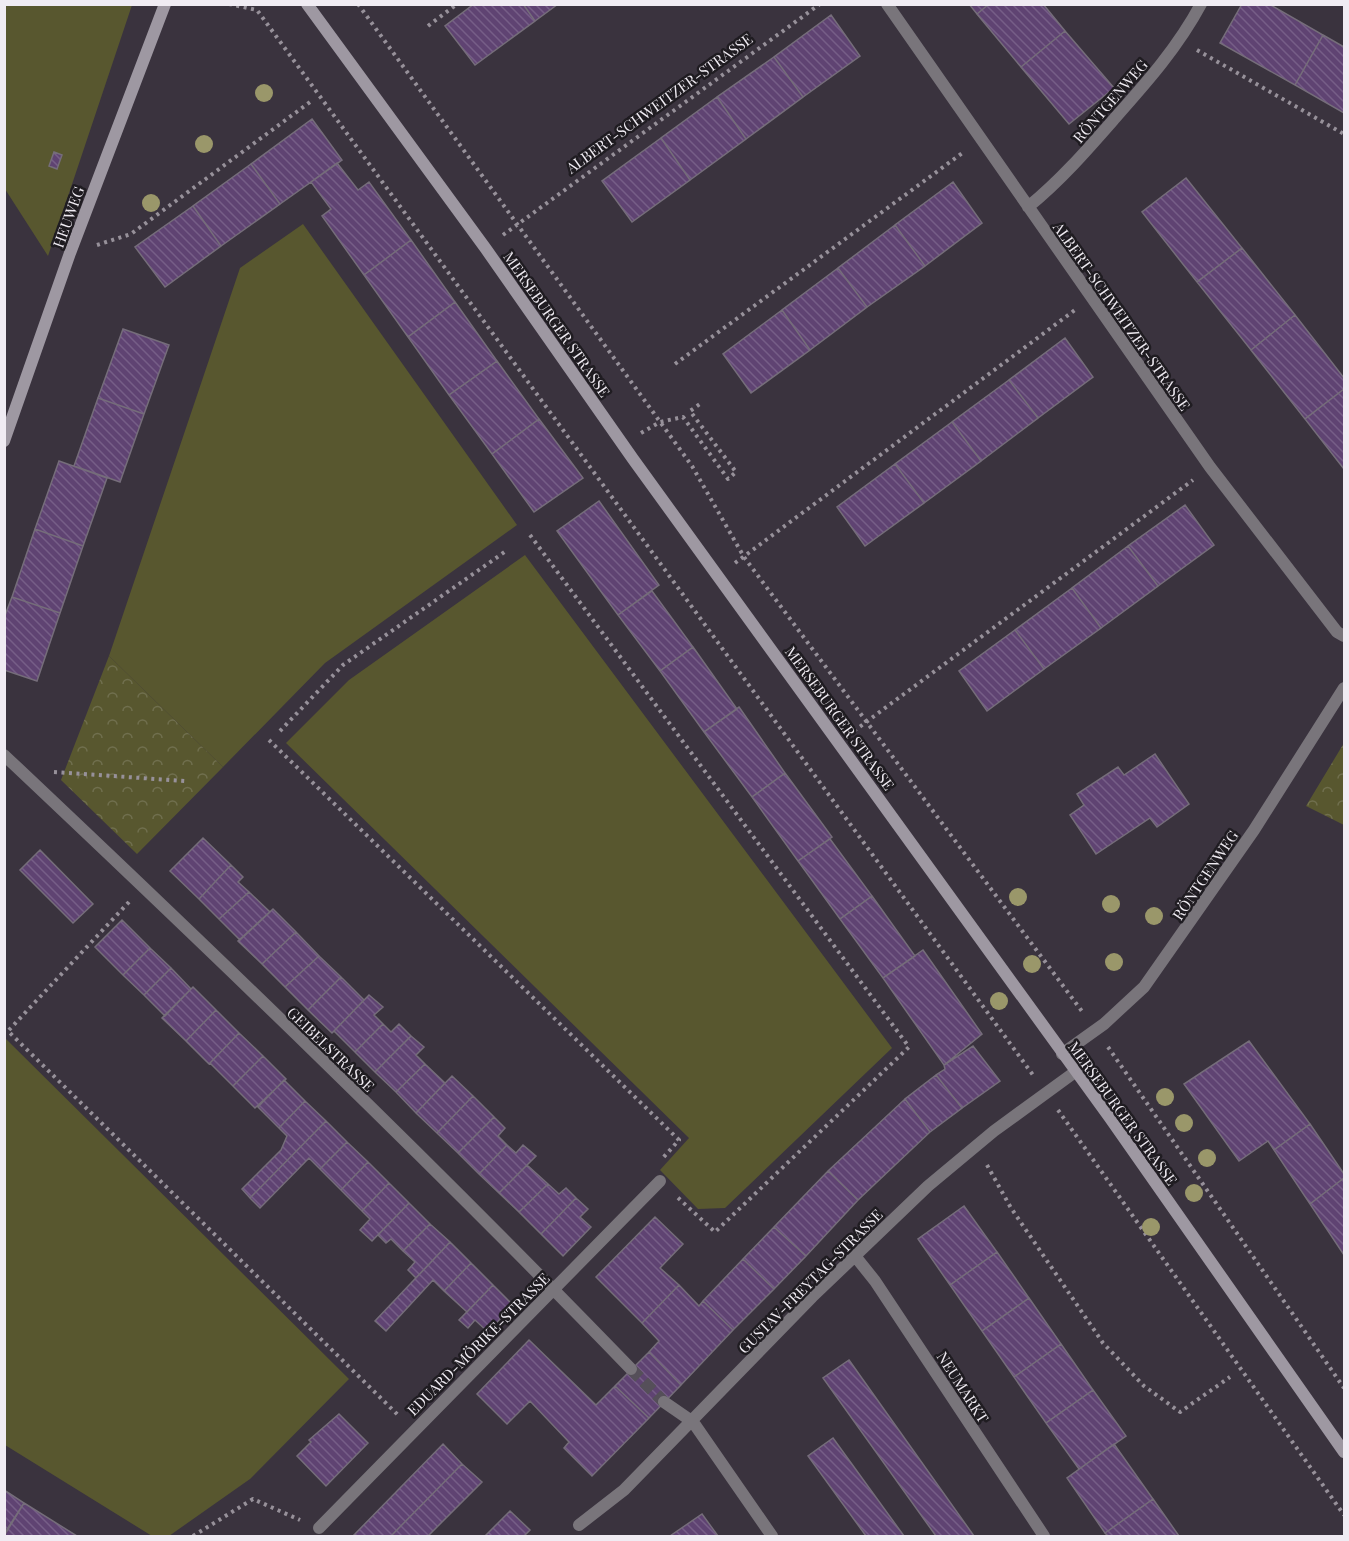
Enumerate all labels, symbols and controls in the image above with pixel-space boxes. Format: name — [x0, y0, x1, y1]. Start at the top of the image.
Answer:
street label: ALBERT-SCHWEITZER-STRASSE — [561, 29, 756, 178]
street label: RÖNTGENWEG — [1068, 55, 1152, 147]
street label: HEUWEG — [48, 183, 88, 250]
street label: ALBERT-SCHWEITZER-STRASSE — [1048, 217, 1195, 414]
street label: MERSEBURGER STRASSE — [499, 247, 615, 401]
street label: MERSEBURGER STRASSE — [781, 642, 899, 794]
street label: RÖNTGENWEG — [1168, 826, 1243, 924]
street label: GEIBELSTRASSE — [283, 1002, 379, 1096]
street label: MERSEBURGER STRASSE — [1064, 1037, 1182, 1189]
street label: GUSTAV-FREYTAG-STRASSE — [733, 1204, 887, 1358]
street label: EDUARD-MÖRIKE-STRASSE — [402, 1268, 554, 1420]
street label: NEUMARKT — [933, 1348, 993, 1426]

